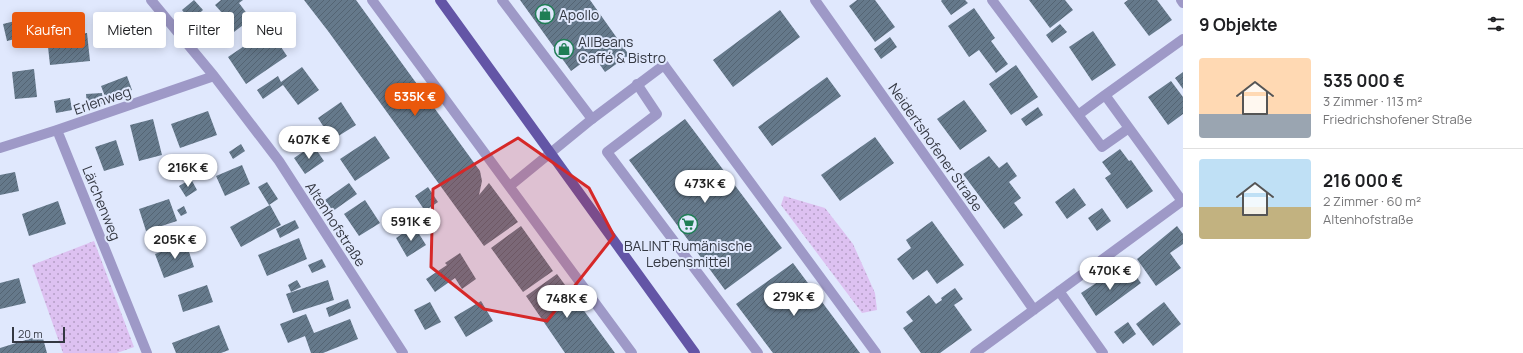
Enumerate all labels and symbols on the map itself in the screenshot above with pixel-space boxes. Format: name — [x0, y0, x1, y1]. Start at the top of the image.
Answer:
shop icon: Apollo — [534, 3, 556, 25]
place label: Apollo — [559, 5, 599, 24]
place label: AllBeans Caffé & Bistro — [578, 32, 666, 67]
shop icon: AllBeans Caffé & Bistro — [553, 38, 575, 60]
street label: Neidertshofener Straße — [885, 79, 987, 215]
street label: Erlenweg — [71, 81, 133, 119]
pin: 535K € — [382, 83, 448, 117]
pin: 407K € — [276, 126, 342, 160]
pin: 216K € — [155, 154, 221, 188]
street label: Lärchenweg — [78, 163, 126, 243]
pin: 473K € — [672, 170, 738, 204]
street label: Altenhofstraße — [302, 178, 370, 270]
pin: 591K € — [378, 208, 444, 242]
supermarket icon: BALINT Rumänische Lebensmittel — [677, 213, 699, 235]
pin: 205K € — [142, 226, 208, 260]
place label: BALINT Rumänische Lebensmittel — [624, 236, 752, 271]
pin: 470K € — [1077, 257, 1143, 291]
pin: 279K € — [761, 283, 827, 317]
pin: 748K € — [534, 285, 600, 319]
scale bar — [12, 325, 65, 344]

